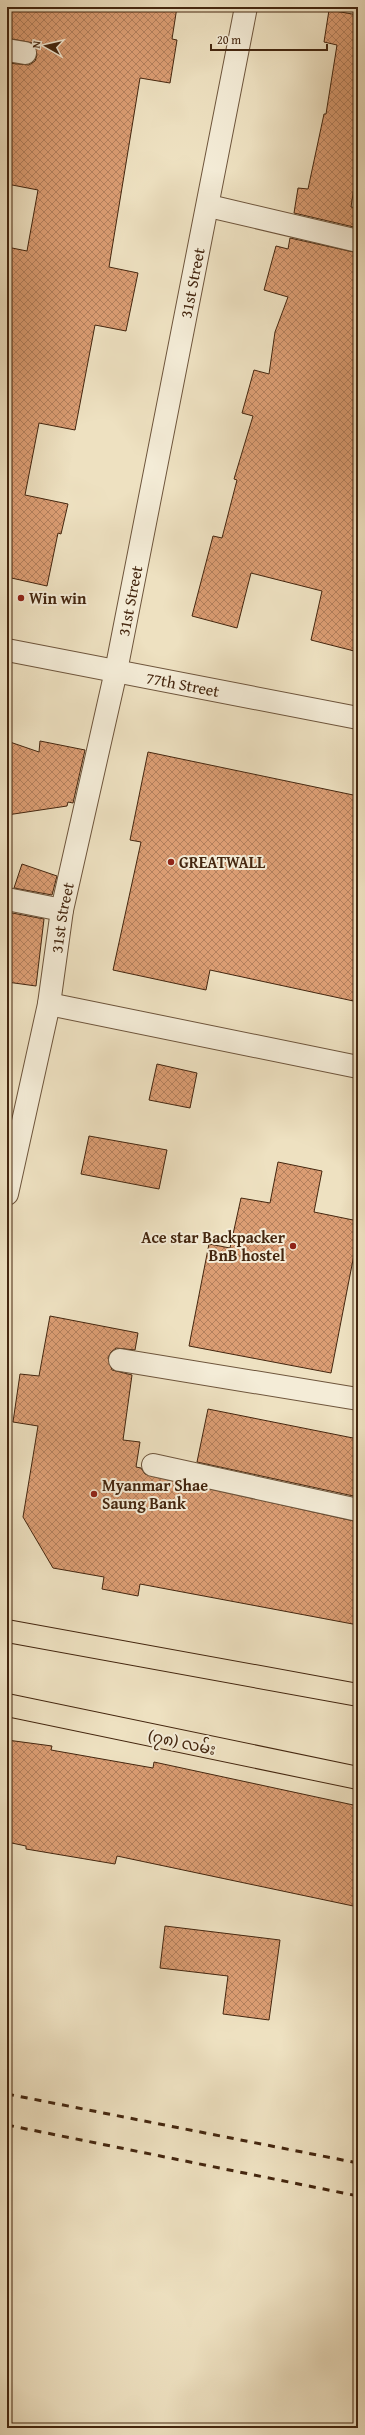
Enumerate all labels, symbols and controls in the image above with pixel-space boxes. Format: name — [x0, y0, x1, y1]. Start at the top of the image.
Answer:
north arrow — [26, 26, 66, 66]
scale bar — [211, 26, 327, 52]
text: 20 m — [217, 31, 241, 48]
text: N — [28, 39, 45, 49]
street label: 31st Street — [173, 245, 211, 320]
street label: 31st Street — [111, 563, 148, 638]
place label: Win win — [29, 586, 87, 610]
marker: Win win — [16, 593, 26, 603]
street label: 77th Street — [144, 665, 222, 703]
place label: GREATWALL — [179, 850, 266, 874]
marker: GREATWALL — [166, 857, 176, 867]
street label: 31st Street — [44, 879, 80, 954]
place label: Ace star Backpacker BnB hostel — [141, 1225, 286, 1267]
marker: Ace star Backpacker BnB hostel — [288, 1241, 298, 1251]
place label: Myanmar Shae Saung Bank — [102, 1473, 208, 1515]
marker: Myanmar Shae Saung Bank — [89, 1489, 99, 1499]
street label: (၇၈) လမ်း — [145, 1723, 218, 1763]

